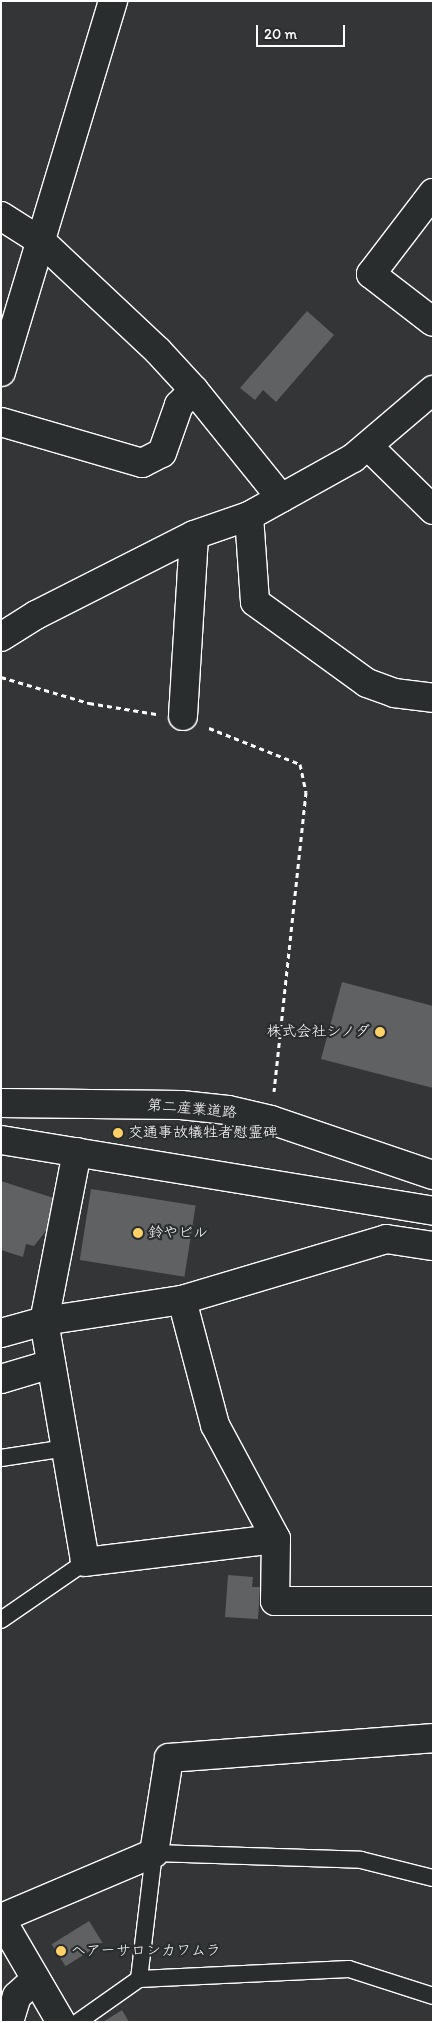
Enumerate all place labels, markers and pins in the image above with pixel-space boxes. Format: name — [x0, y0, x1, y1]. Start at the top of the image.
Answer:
place label: 株式会社シノダ — [265, 1023, 370, 1041]
marker: 株式会社シノダ — [374, 1026, 386, 1038]
place label: 交通事故犠牲者慰霊碑 — [128, 1124, 278, 1142]
marker: 交通事故犠牲者慰霊碑 — [112, 1127, 124, 1139]
place label: 鈴やビル — [148, 1224, 208, 1242]
marker: 鈴やビル — [132, 1227, 144, 1239]
place label: ヘアーサロンカワムラ — [71, 1942, 220, 1960]
marker: ヘアーサロンカワムラ — [55, 1945, 67, 1957]

